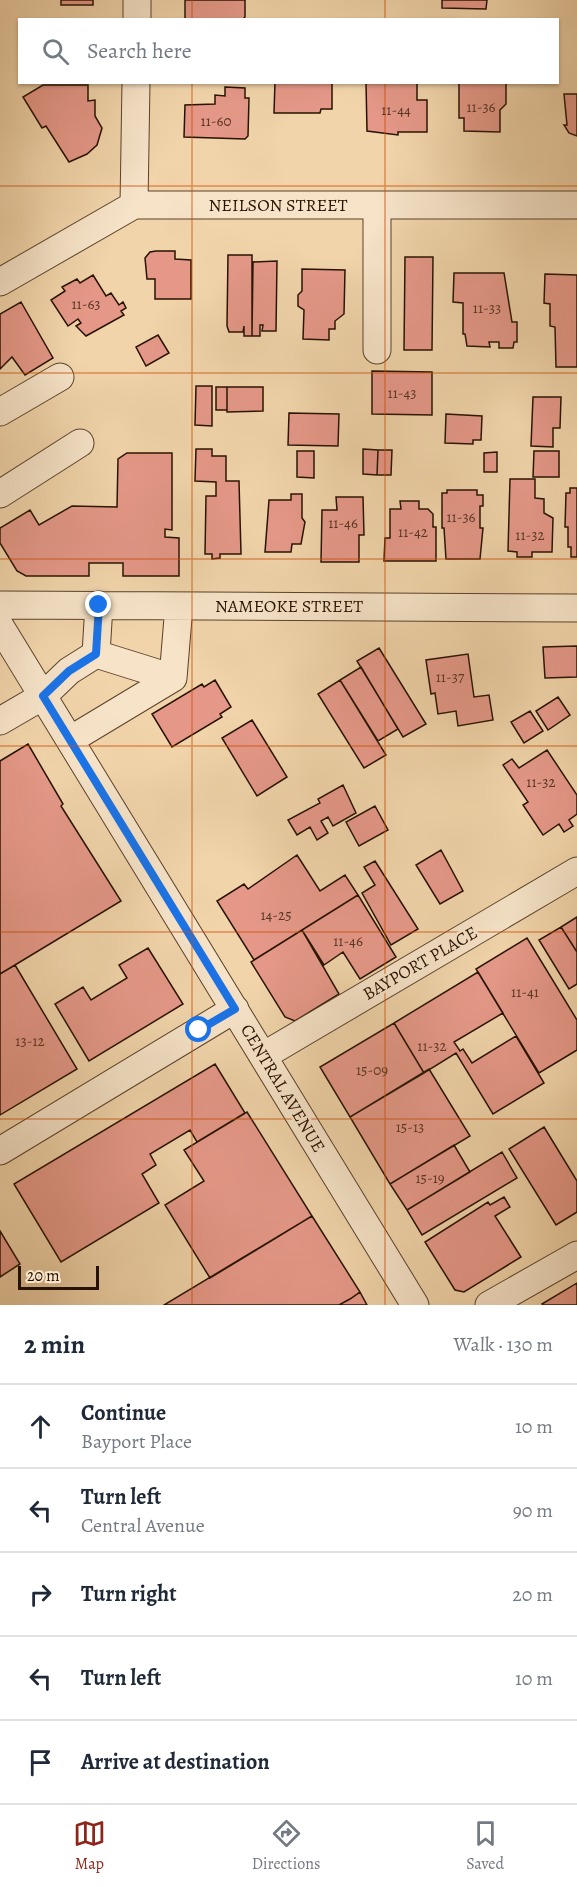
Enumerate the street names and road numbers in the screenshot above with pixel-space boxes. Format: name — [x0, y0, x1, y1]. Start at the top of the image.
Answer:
street label: NEILSON STREET — [208, 193, 348, 217]
street label: NAMEOKE STREET — [215, 594, 363, 618]
street label: BAYPORT PLACE — [358, 920, 482, 1006]
street label: CENTRAL AVENUE — [235, 1019, 331, 1157]

